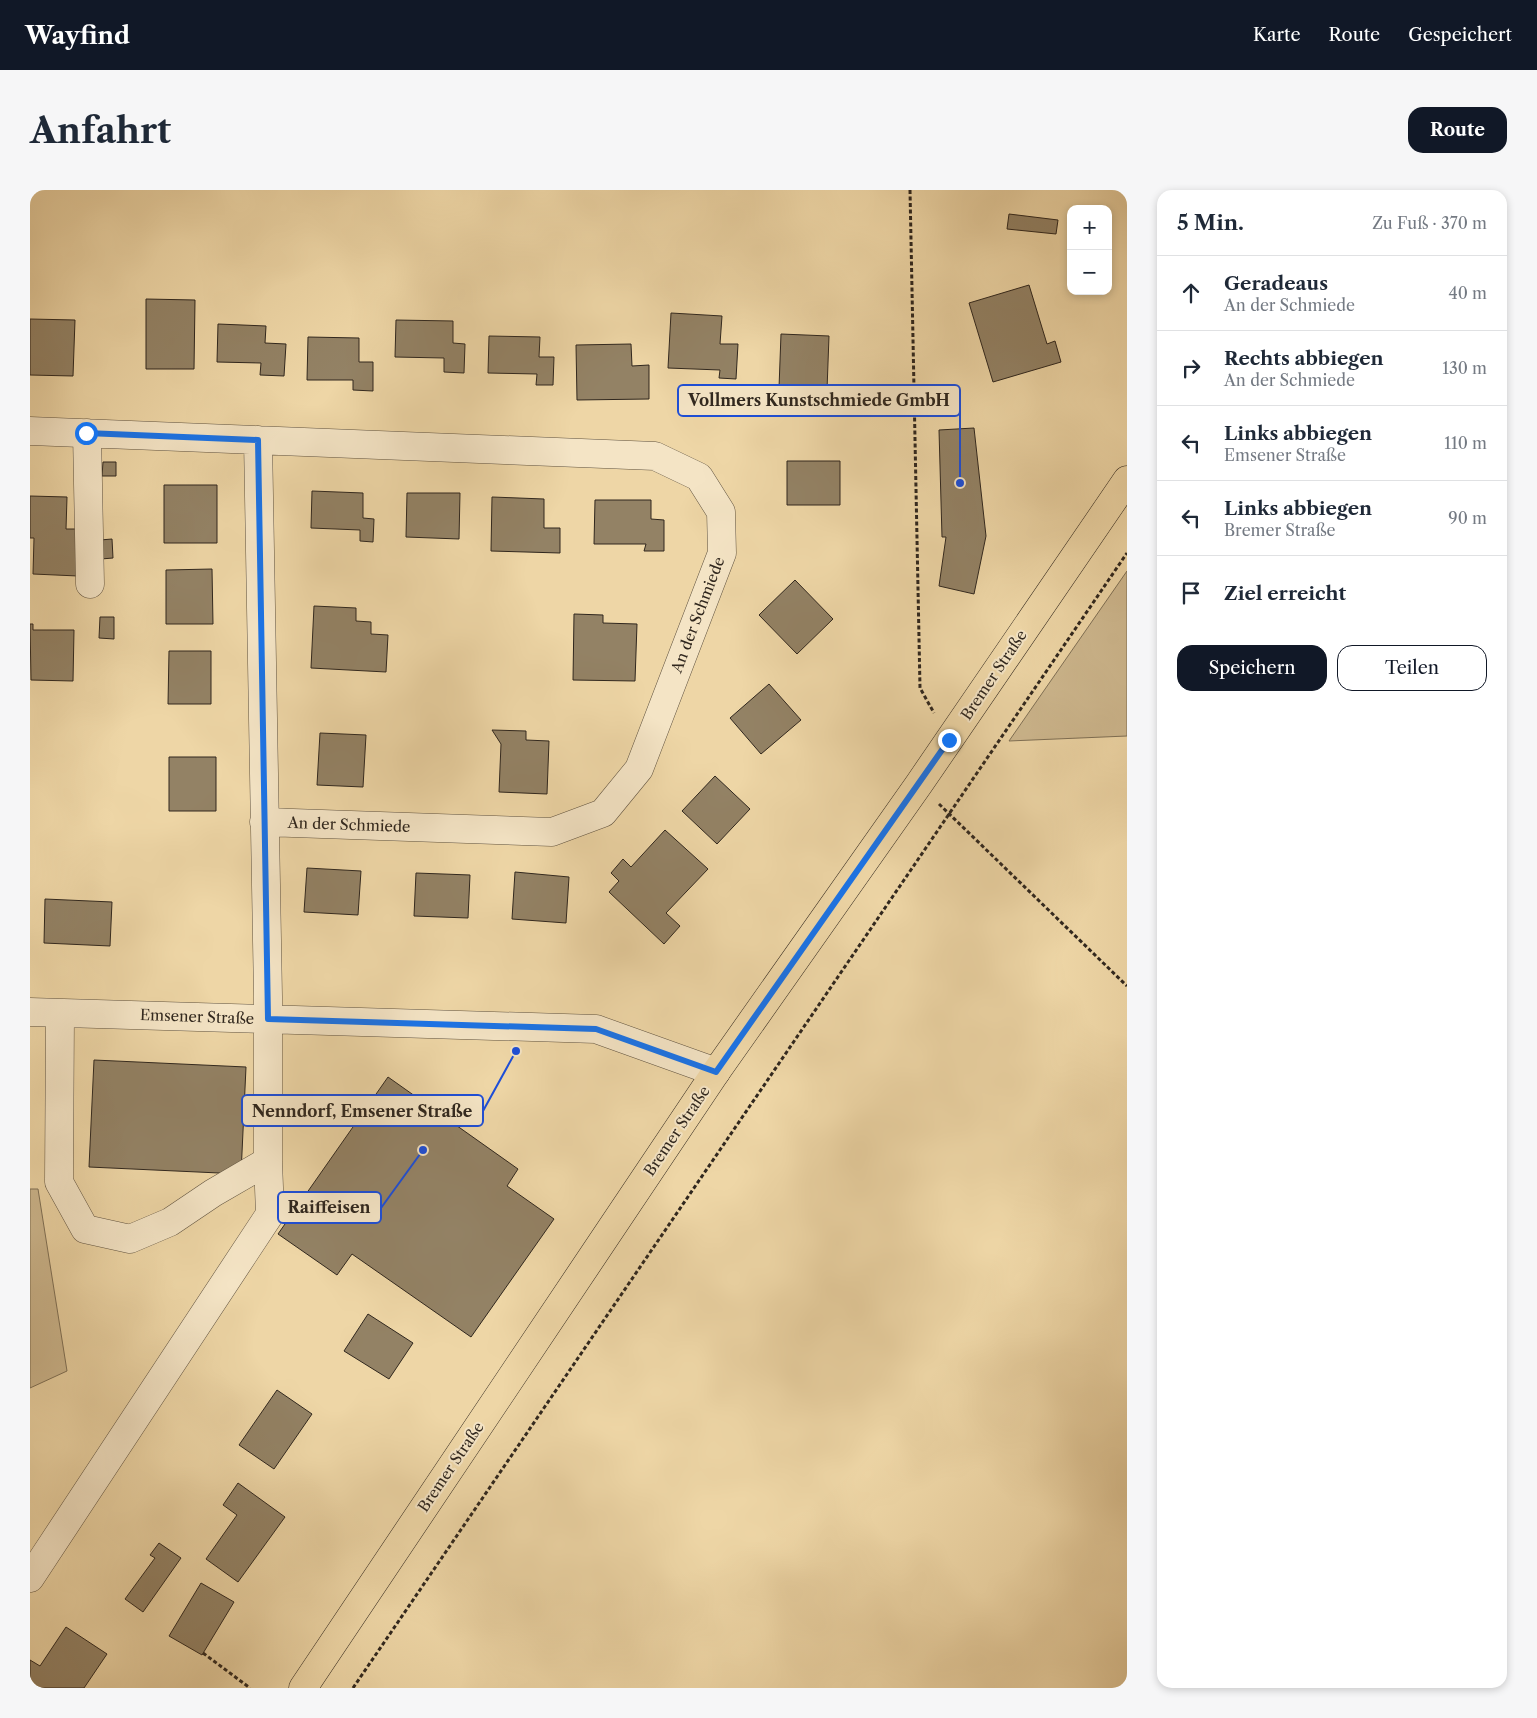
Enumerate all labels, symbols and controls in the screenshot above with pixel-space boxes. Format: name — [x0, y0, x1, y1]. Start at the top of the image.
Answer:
text: Wayfind — [25, 21, 130, 50]
text: Karte — [1253, 24, 1301, 46]
text: Route — [1329, 24, 1380, 46]
text: Gespeichert — [1408, 24, 1512, 46]
button: Route — [1408, 107, 1507, 153]
text: Anfahrt — [30, 109, 171, 152]
map controls — [1067, 205, 1112, 295]
button: + — [1067, 205, 1112, 250]
text: 5 Min. — [1177, 210, 1244, 235]
text: Zu Fuß · 370 m — [1372, 213, 1487, 233]
button: − — [1067, 250, 1112, 295]
text: Geradeaus — [1224, 272, 1328, 295]
icon: ahead — [1177, 279, 1205, 307]
text: 40 m — [1448, 283, 1487, 303]
text: An der Schmiede — [1224, 295, 1355, 315]
text: Rechts abbiegen — [1224, 347, 1384, 370]
icon: right — [1177, 354, 1205, 382]
text: 130 m — [1442, 358, 1487, 378]
text: An der Schmiede — [1224, 370, 1355, 390]
callout: Vollmers Kunstschmiede GmbH — [678, 385, 960, 416]
text: Vollmers Kunstschmiede GmbH — [687, 390, 950, 410]
route start — [75, 422, 98, 445]
text: Links abbiegen — [1224, 422, 1372, 445]
icon: left — [1177, 429, 1205, 457]
text: 110 m — [1444, 433, 1487, 453]
text: Emsener Straße — [1224, 445, 1346, 465]
text: Links abbiegen — [1224, 497, 1372, 520]
icon: left — [1177, 504, 1205, 532]
text: 90 m — [1448, 508, 1487, 528]
text: Bremer Straße — [1224, 520, 1336, 540]
street label: An der Schmiede — [666, 554, 728, 676]
icon: arrive — [1177, 579, 1205, 607]
text: Ziel erreicht — [1224, 582, 1346, 605]
street label: Bremer Straße — [956, 626, 1031, 723]
button: Speichern — [1177, 645, 1327, 691]
button: Teilen — [1337, 645, 1487, 691]
route end — [938, 729, 961, 752]
street label: An der Schmiede — [286, 813, 411, 836]
street label: Emsener Straße — [140, 1005, 254, 1028]
street label: Bremer Straße — [639, 1082, 714, 1179]
callout: Nenndorf, Emsener Straße — [242, 1095, 483, 1126]
text: Nenndorf, Emsener Straße — [252, 1101, 473, 1121]
callout: Raiffeisen — [278, 1192, 381, 1223]
text: Raiffeisen — [288, 1197, 371, 1217]
street label: Bremer Straße — [413, 1418, 488, 1515]

